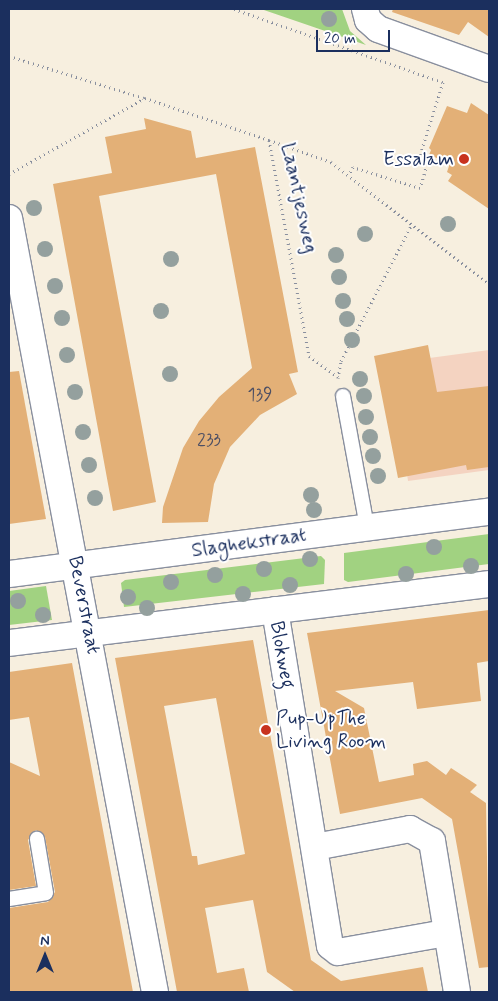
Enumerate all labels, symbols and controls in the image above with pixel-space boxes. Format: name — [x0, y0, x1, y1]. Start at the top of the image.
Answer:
scale bar — [318, 20, 392, 52]
text: 20 m — [324, 29, 356, 49]
street label: Laantjesweg — [276, 141, 322, 255]
place label: Essalam — [383, 147, 454, 171]
marker: Essalam — [458, 153, 470, 165]
house number: 139 — [247, 384, 273, 406]
house number: 233 — [197, 429, 221, 451]
street label: Slaghekstraat — [190, 523, 308, 563]
street label: Beverstraat — [63, 554, 105, 656]
street label: Blokweg — [264, 619, 300, 691]
place label: Pup-UpThe Living Room — [276, 706, 384, 753]
marker: Pup-UpThe Living Room — [260, 724, 272, 736]
north arrow — [20, 931, 70, 981]
text: N — [40, 932, 50, 950]

